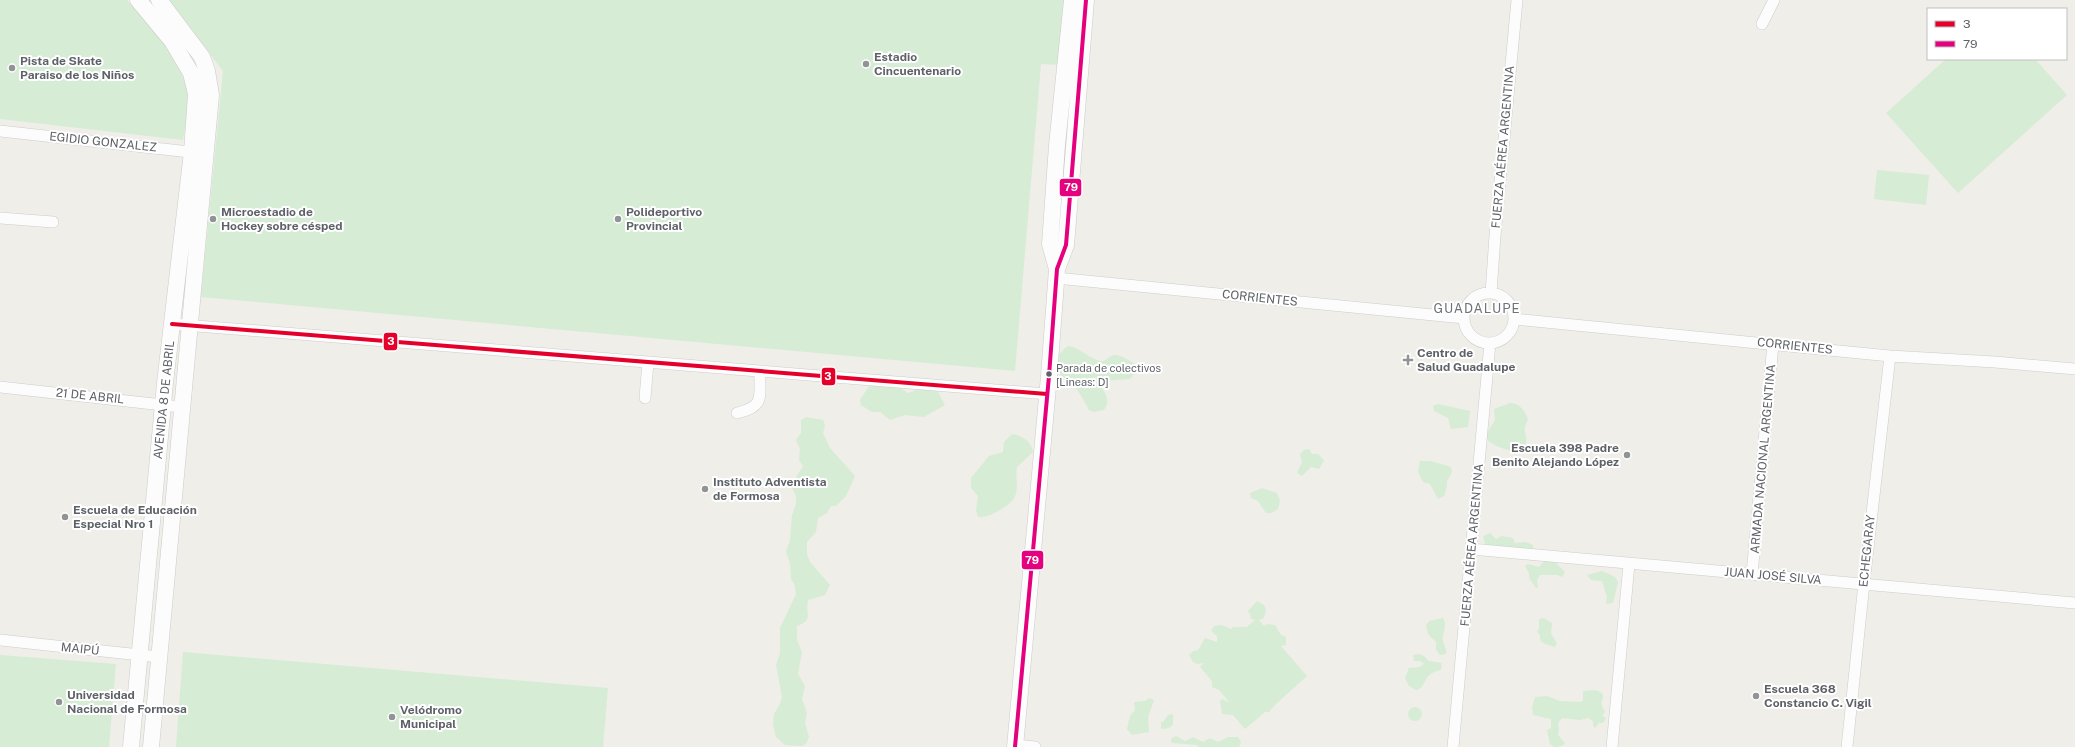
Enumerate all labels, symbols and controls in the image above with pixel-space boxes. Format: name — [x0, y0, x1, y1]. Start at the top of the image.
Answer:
legend — [1927, 8, 2067, 60]
text: 3 — [1963, 17, 1971, 31]
text: 79 — [1963, 37, 1977, 51]
place label: Estadio Cincuentenario — [874, 50, 961, 78]
place label: Pista de Skate Paraiso de los Niños — [20, 54, 134, 82]
marker: Estadio Cincuentenario — [861, 59, 871, 69]
marker: Pista de Skate Paraiso de los Niños — [7, 63, 17, 73]
street label: FUERZA AÉREA ARGENTINA — [1489, 65, 1517, 229]
street label: EGIDIO GONZALEZ — [49, 129, 158, 155]
line badge: 79 — [1059, 178, 1082, 197]
text: 79 — [1064, 181, 1078, 193]
place label: Microestadio de Hockey sobre césped — [221, 205, 343, 233]
place label: Polideportivo Provincial — [626, 205, 702, 233]
marker: Microestadio de Hockey sobre césped — [208, 214, 218, 224]
marker: Polideportivo Provincial — [613, 214, 623, 224]
street label: CORRIENTES — [1222, 287, 1298, 309]
district label: GUADALUPE — [1434, 301, 1520, 316]
line badge: 3 — [383, 332, 398, 351]
text: 3 — [387, 335, 395, 347]
street label: CORRIENTES — [1757, 335, 1833, 357]
street label: AVENIDA 8 DE ABRIL — [151, 340, 177, 460]
place label: Centro de Salud Guadalupe — [1417, 346, 1515, 374]
marker: Centro de Salud Guadalupe — [1402, 354, 1414, 366]
place label: Parada de colectivos [Lineas: D] — [1056, 362, 1161, 388]
street label: ARMADA NACIONAL ARGENTINA — [1748, 363, 1778, 554]
line badge: 3 — [821, 367, 836, 386]
marker: Parada de colectivos [Lineas: D] — [1044, 369, 1054, 379]
text: 3 — [824, 370, 832, 382]
street label: 21 DE ABRIL — [55, 385, 125, 407]
place label: Escuela 398 Padre Benito Alejando López — [1492, 441, 1619, 469]
marker: Escuela 398 Padre Benito Alejando López — [1622, 450, 1632, 460]
street label: FUERZA AÉREA ARGENTINA — [1458, 463, 1486, 627]
place label: Instituto Adventista de Formosa — [713, 475, 827, 503]
marker: Instituto Adventista de Formosa — [700, 484, 710, 494]
place label: Escuela de Educación Especial Nro 1 — [73, 503, 197, 531]
marker: Escuela de Educación Especial Nro 1 — [60, 512, 70, 522]
street label: ECHEGARAY — [1856, 513, 1878, 588]
line badge: 79 — [1021, 550, 1044, 570]
text: 79 — [1025, 554, 1039, 566]
street label: JUAN JOSÉ SILVA — [1724, 565, 1823, 587]
street label: MAIPÚ — [60, 640, 100, 658]
place label: Escuela 368 Constancio C. Vigil — [1764, 682, 1872, 710]
place label: Universidad Nacional de Formosa — [67, 688, 187, 716]
marker: Escuela 368 Constancio C. Vigil — [1751, 691, 1761, 701]
marker: Universidad Nacional de Formosa — [54, 697, 64, 707]
place label: Velódromo Municipal — [400, 703, 462, 731]
marker: Velódromo Municipal — [387, 712, 397, 722]

